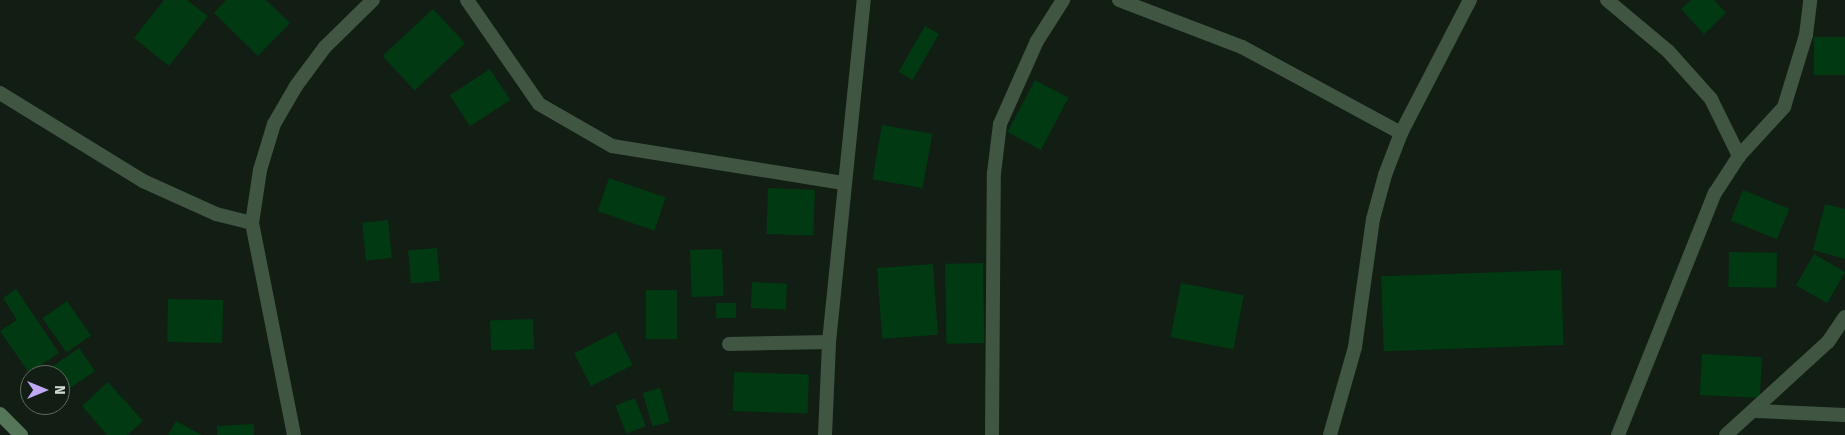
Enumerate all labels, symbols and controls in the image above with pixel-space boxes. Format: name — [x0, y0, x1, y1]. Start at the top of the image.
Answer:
north arrow — [20, 365, 70, 415]
text: N — [51, 385, 68, 395]

